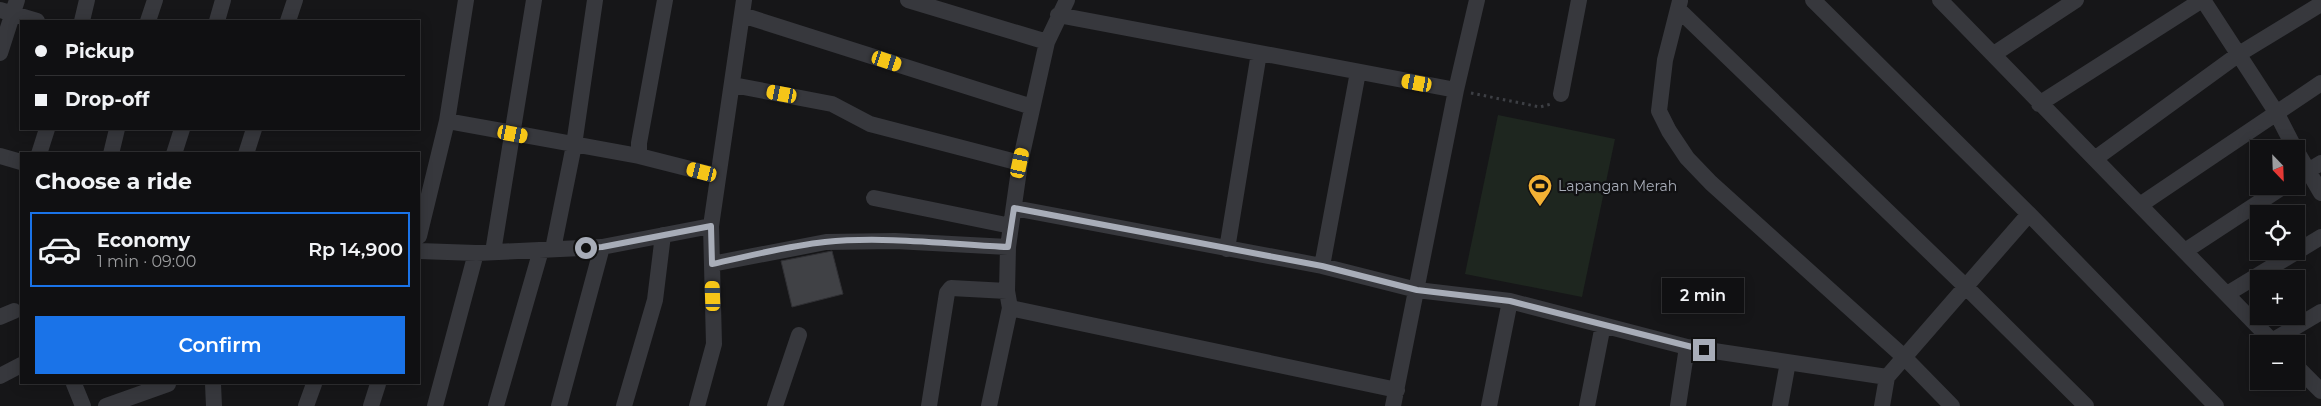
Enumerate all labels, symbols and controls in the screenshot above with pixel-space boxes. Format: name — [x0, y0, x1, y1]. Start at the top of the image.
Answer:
text: Pickup — [65, 40, 134, 63]
car — [870, 49, 903, 73]
car — [1400, 73, 1433, 93]
car — [765, 84, 798, 104]
text: Drop-off — [65, 88, 149, 111]
car — [496, 124, 529, 144]
north arrow — [2250, 140, 2305, 195]
map controls — [2250, 140, 2305, 390]
car — [1009, 147, 1030, 179]
car — [685, 161, 718, 183]
text: Choose a ride — [35, 168, 192, 195]
sports icon: Lapangan Merah — [1527, 173, 1553, 207]
place label: Lapangan Merah — [1558, 177, 1677, 195]
button: locate — [2250, 205, 2305, 260]
icon: car — [37, 227, 82, 272]
text: Economy — [97, 229, 190, 252]
route start — [575, 237, 597, 259]
text: Rp 14,900 — [308, 238, 403, 261]
text: 1 min · 09:00 — [97, 252, 196, 271]
button: + — [2250, 270, 2305, 325]
callout: 2 min — [1663, 278, 1745, 312]
car — [704, 281, 721, 311]
text: 2 min — [1680, 286, 1726, 305]
button: Confirm — [35, 316, 405, 374]
button: − — [2250, 335, 2305, 390]
route end — [1693, 339, 1715, 361]

